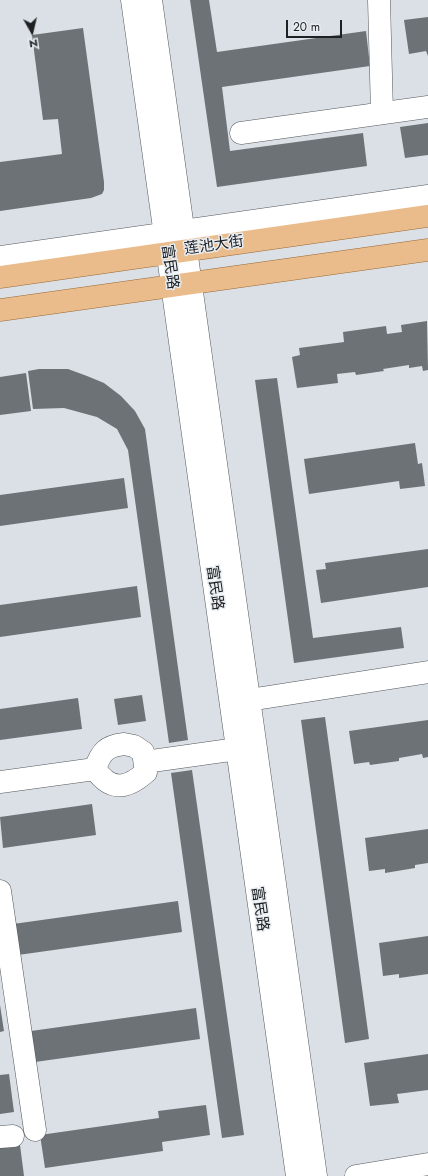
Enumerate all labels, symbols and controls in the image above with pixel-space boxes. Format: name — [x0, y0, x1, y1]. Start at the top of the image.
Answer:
north arrow — [12, 12, 52, 52]
scale bar — [288, 12, 344, 38]
text: 20 m — [293, 18, 320, 36]
text: N — [28, 35, 39, 52]
street label: 莲池大街 — [183, 233, 245, 259]
street label: 富民路 — [157, 243, 181, 291]
street label: 富民路 — [202, 564, 226, 612]
street label: 富民路 — [247, 885, 271, 933]

